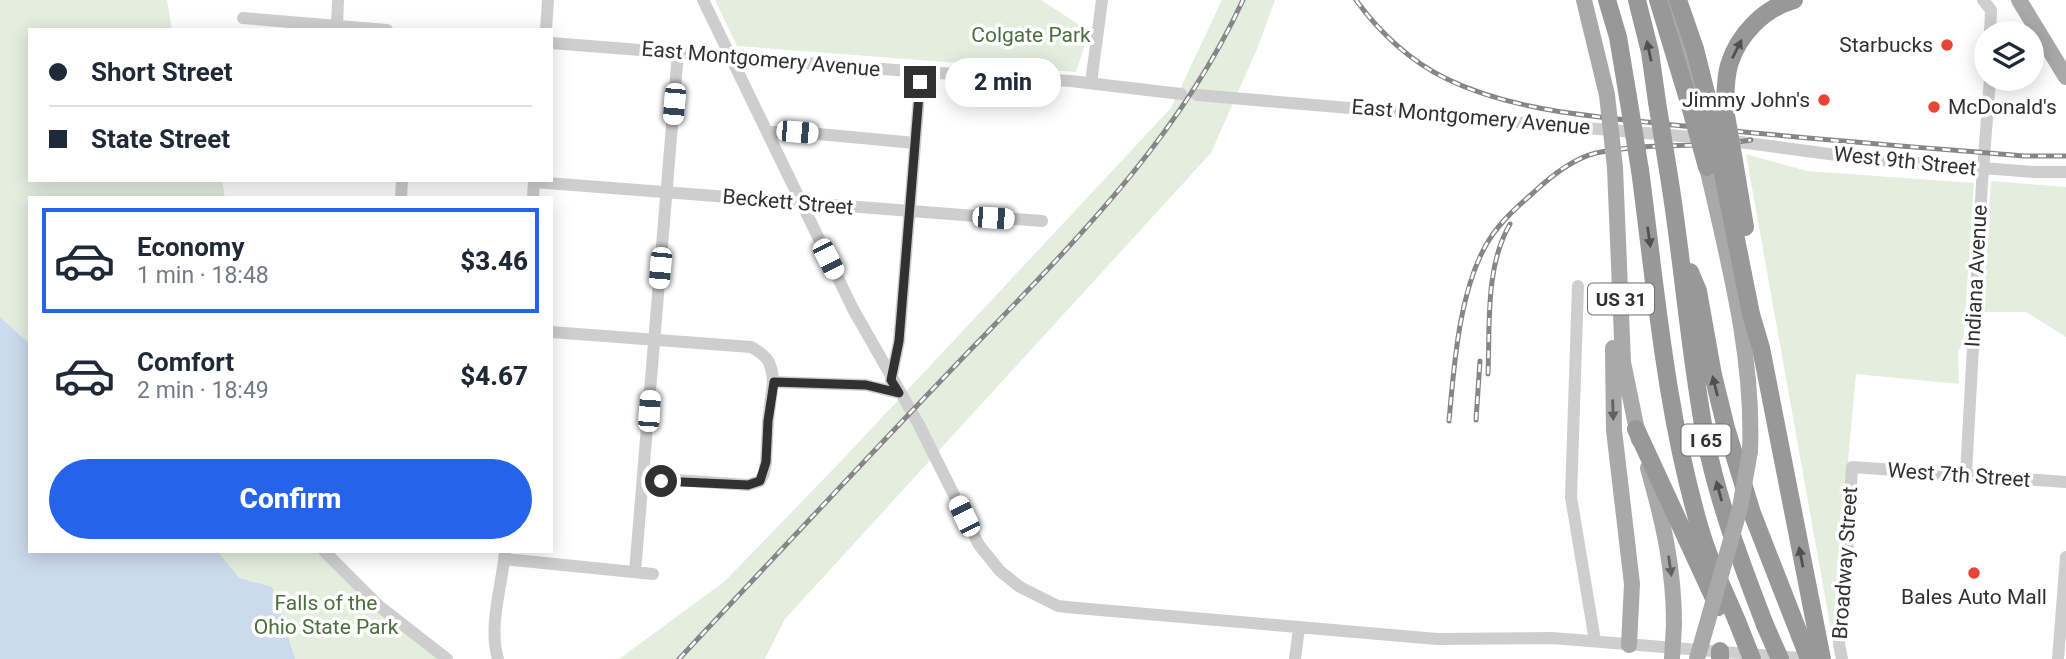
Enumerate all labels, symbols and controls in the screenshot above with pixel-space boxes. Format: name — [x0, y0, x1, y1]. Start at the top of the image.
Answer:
map controls — [1974, 21, 2044, 91]
button: layers — [1974, 21, 2044, 91]
park label: Colgate Park — [971, 23, 1091, 47]
place label: Starbucks — [1839, 33, 1933, 57]
street label: East Montgomery Avenue — [641, 37, 881, 81]
marker: Starbucks — [1939, 37, 1955, 53]
one-way arrow — [1732, 39, 1743, 59]
one-way arrow — [1644, 40, 1655, 62]
text: Short Street — [91, 57, 233, 87]
callout: 2 min — [944, 57, 1060, 106]
route end — [904, 66, 936, 98]
text: 2 min — [974, 69, 1032, 96]
car — [662, 82, 687, 126]
place label: Jimmy John's — [1682, 88, 1810, 112]
marker: Jimmy John's — [1816, 92, 1832, 108]
street label: East Montgomery Avenue — [1351, 95, 1591, 139]
place label: McDonald's — [1948, 95, 2057, 119]
marker: McDonald's — [1926, 99, 1942, 115]
car — [776, 120, 819, 144]
text: State Street — [91, 124, 230, 154]
street label: West 9th Street — [1833, 142, 1978, 180]
street label: Beckett Street — [722, 184, 854, 220]
street label: Indiana Avenue — [1960, 204, 1992, 348]
car — [972, 206, 1015, 230]
one-way arrow — [1644, 227, 1655, 249]
icon: car — [53, 229, 116, 292]
text: Economy — [137, 232, 244, 262]
car — [810, 236, 847, 282]
text: $3.46 — [460, 246, 528, 276]
car — [648, 246, 673, 290]
text: 1 min · 18:48 — [137, 262, 269, 289]
road number: US 31 — [1588, 284, 1654, 314]
icon: car — [53, 344, 116, 407]
text: Comfort — [137, 347, 234, 377]
text: $4.67 — [460, 361, 528, 391]
one-way arrow — [1710, 375, 1721, 397]
text: 2 min · 18:49 — [137, 377, 269, 404]
car — [638, 389, 661, 433]
one-way arrow — [1607, 400, 1619, 422]
road number: I 65 — [1682, 424, 1730, 456]
street label: West 7th Street — [1887, 458, 2031, 492]
button: Confirm — [49, 459, 532, 539]
route start — [645, 465, 677, 497]
one-way arrow — [1713, 480, 1723, 501]
street label: Broadway Street — [1828, 486, 1862, 640]
car — [946, 493, 983, 539]
one-way arrow — [1795, 546, 1806, 568]
one-way arrow — [1665, 555, 1676, 577]
marker: Bales Auto Mall — [1966, 565, 1982, 581]
place label: Bales Auto Mall — [1901, 585, 2047, 609]
park label: Falls of the Ohio State Park — [254, 591, 399, 639]

